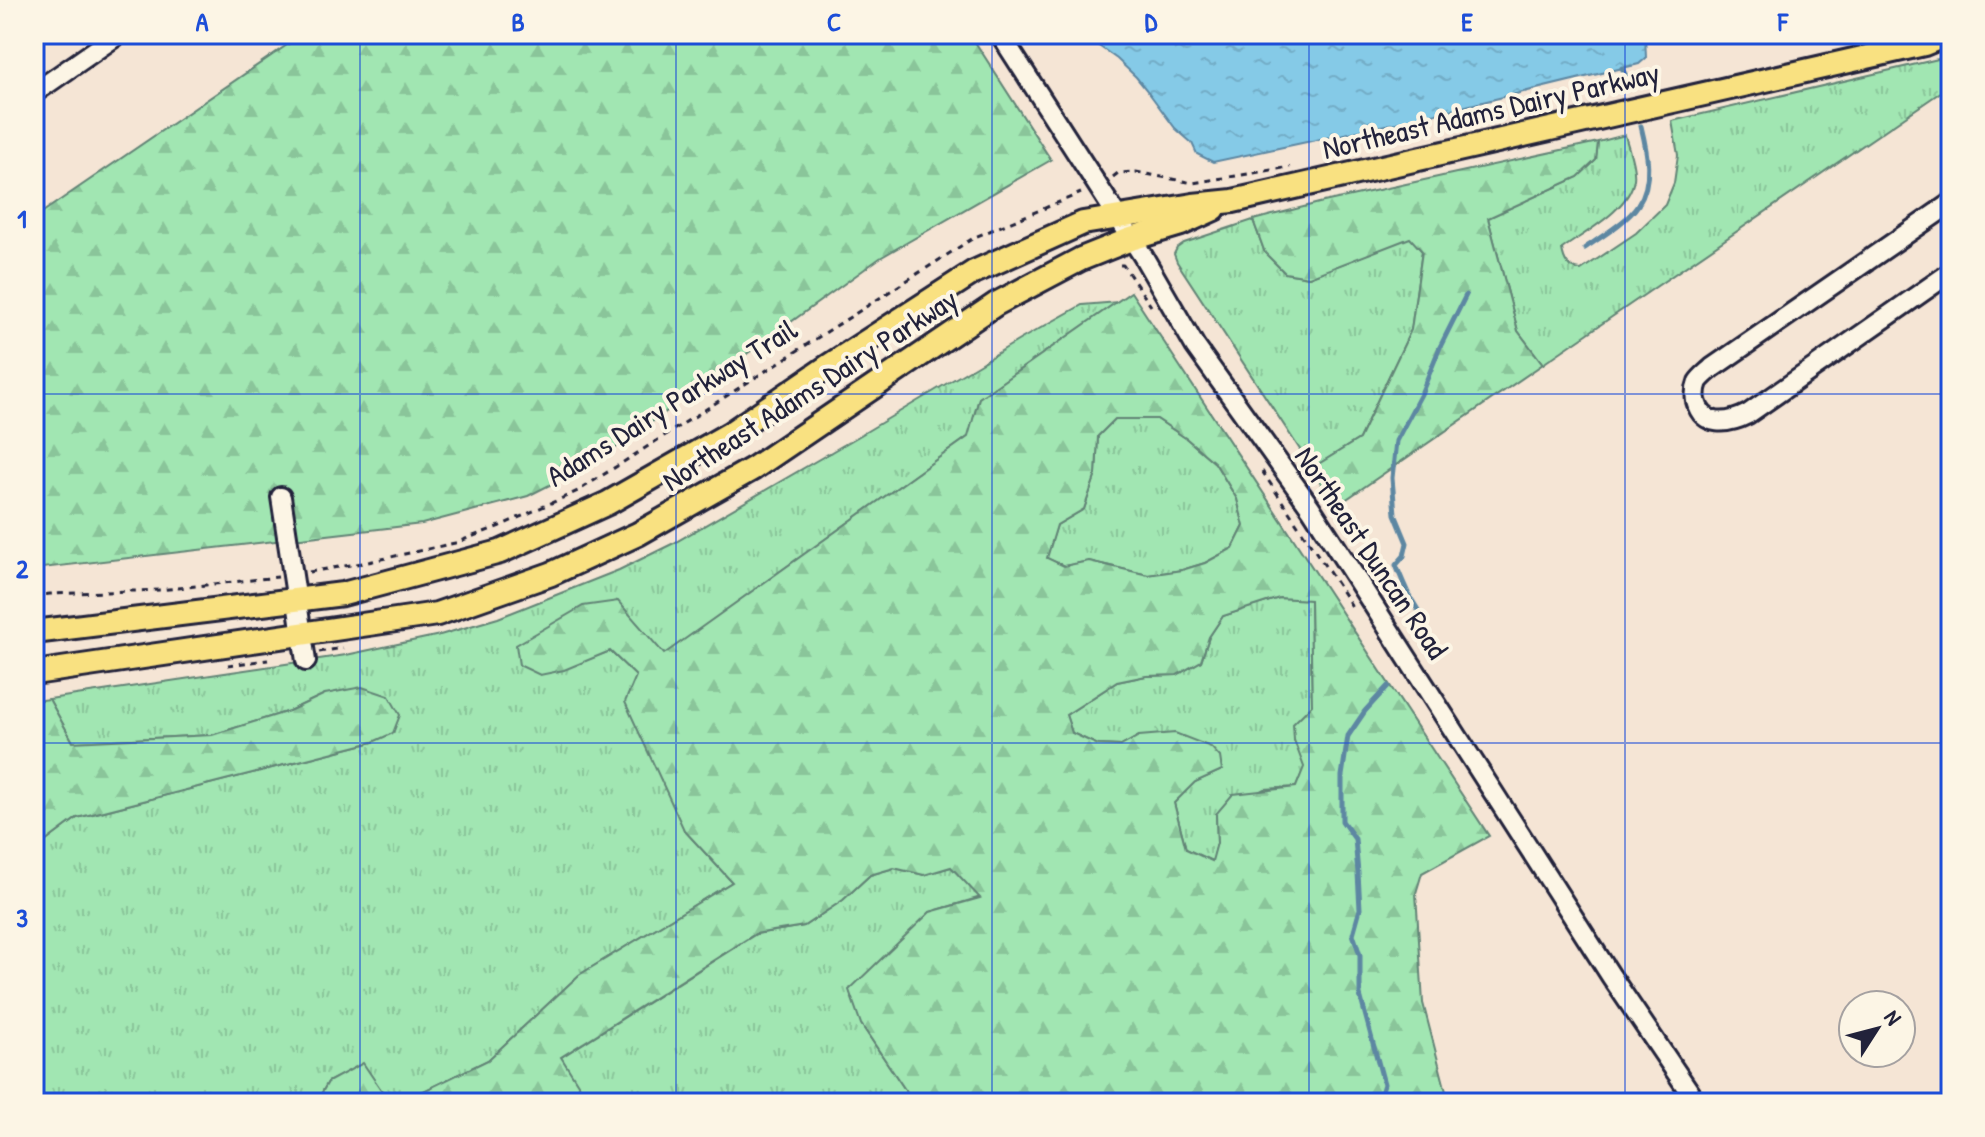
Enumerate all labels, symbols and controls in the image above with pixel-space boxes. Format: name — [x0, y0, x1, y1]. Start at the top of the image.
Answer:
text: A — [196, 4, 209, 39]
text: B — [511, 4, 525, 39]
text: C — [827, 4, 841, 39]
text: D — [1145, 4, 1158, 39]
text: E — [1461, 4, 1473, 39]
text: F — [1777, 4, 1789, 39]
street label: Northeast Adams Dairy Parkway — [1319, 52, 1663, 168]
text: 1 — [17, 201, 27, 236]
street label: Northeast Adams Dairy Parkway — [654, 279, 965, 500]
street label: Adams Dairy Parkway Trail — [539, 309, 804, 496]
street label: Northeast Duncan Road — [1286, 439, 1458, 667]
text: 2 — [16, 551, 29, 586]
text: 3 — [16, 900, 28, 935]
north arrow — [1837, 989, 1917, 1069]
text: N — [1878, 1004, 1909, 1031]

